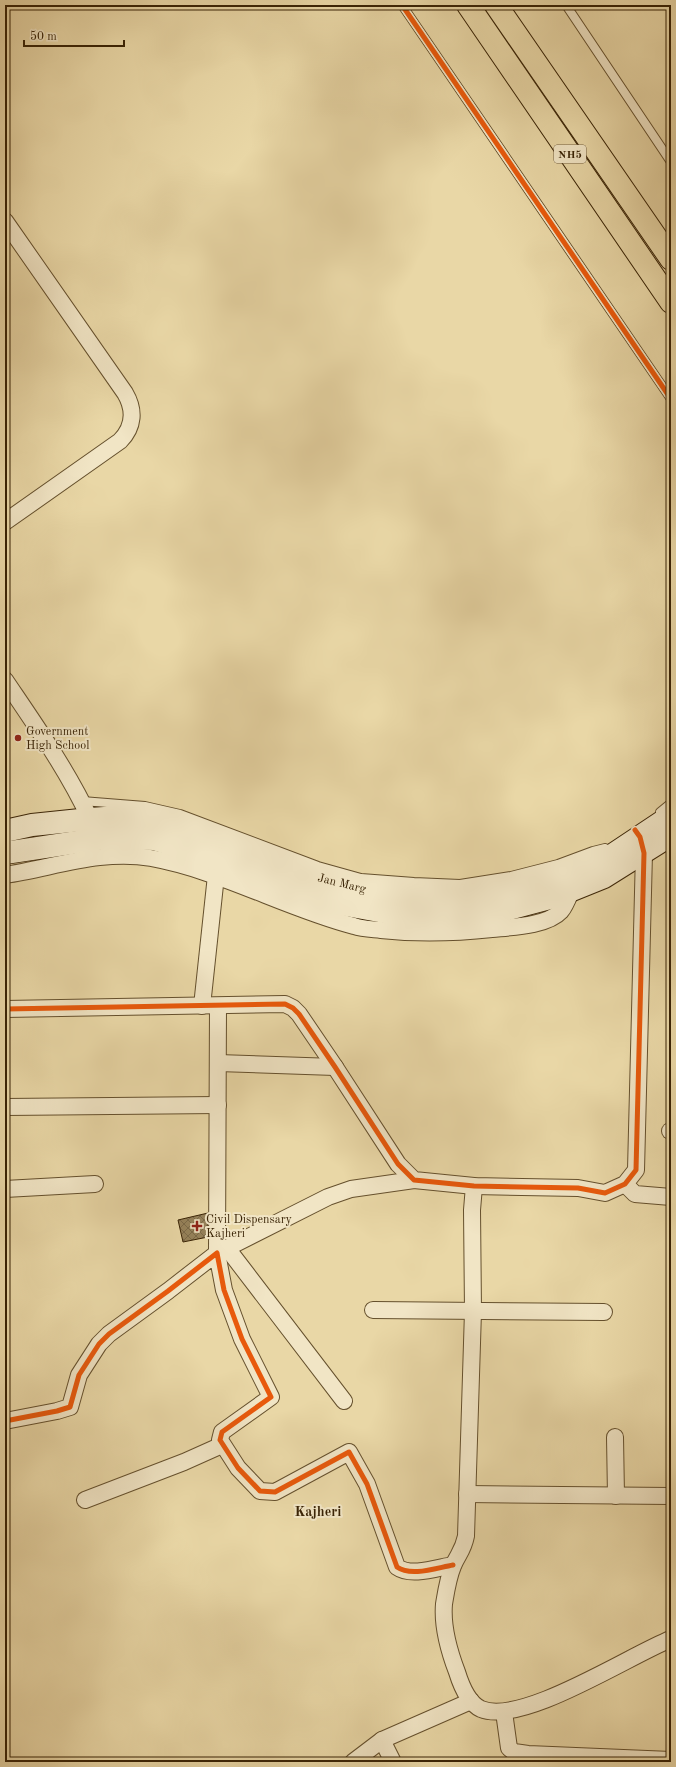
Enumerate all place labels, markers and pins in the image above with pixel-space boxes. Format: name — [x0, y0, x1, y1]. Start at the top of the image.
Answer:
place label: Government High School — [26, 726, 89, 752]
marker: Government High School — [13, 733, 23, 743]
place label: Civil Dispensary Kajheri — [206, 1214, 293, 1240]
marker: Civil Dispensary Kajheri — [191, 1220, 203, 1232]

